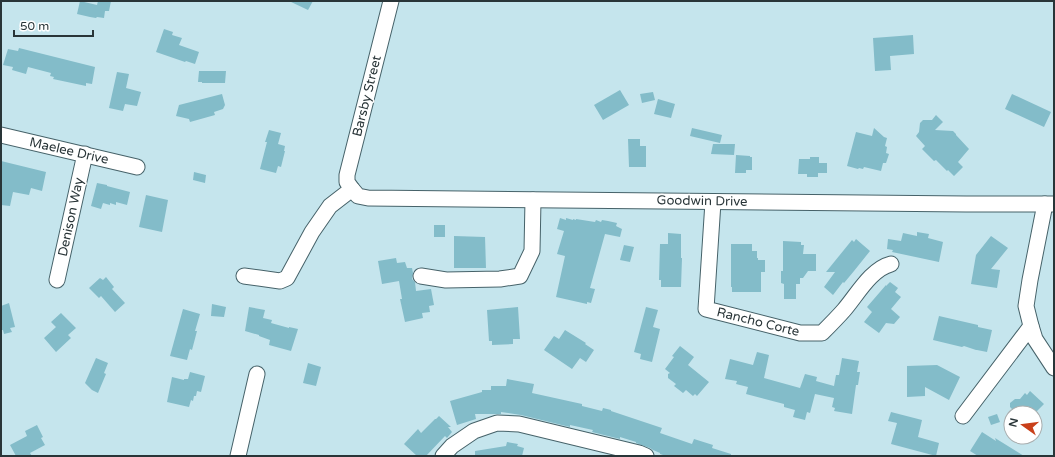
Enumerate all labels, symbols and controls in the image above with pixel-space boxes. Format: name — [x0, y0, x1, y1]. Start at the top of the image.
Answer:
scale bar — [14, 12, 93, 38]
text: 50 m — [20, 19, 49, 33]
street label: Barsby Street — [349, 54, 385, 138]
street label: Maelee Drive — [28, 134, 110, 168]
street label: Denison Way — [55, 176, 87, 258]
street label: Goodwin Drive — [657, 192, 747, 210]
street label: Rancho Corte — [715, 304, 801, 340]
north arrow — [1003, 405, 1043, 445]
text: N — [1006, 417, 1021, 429]

